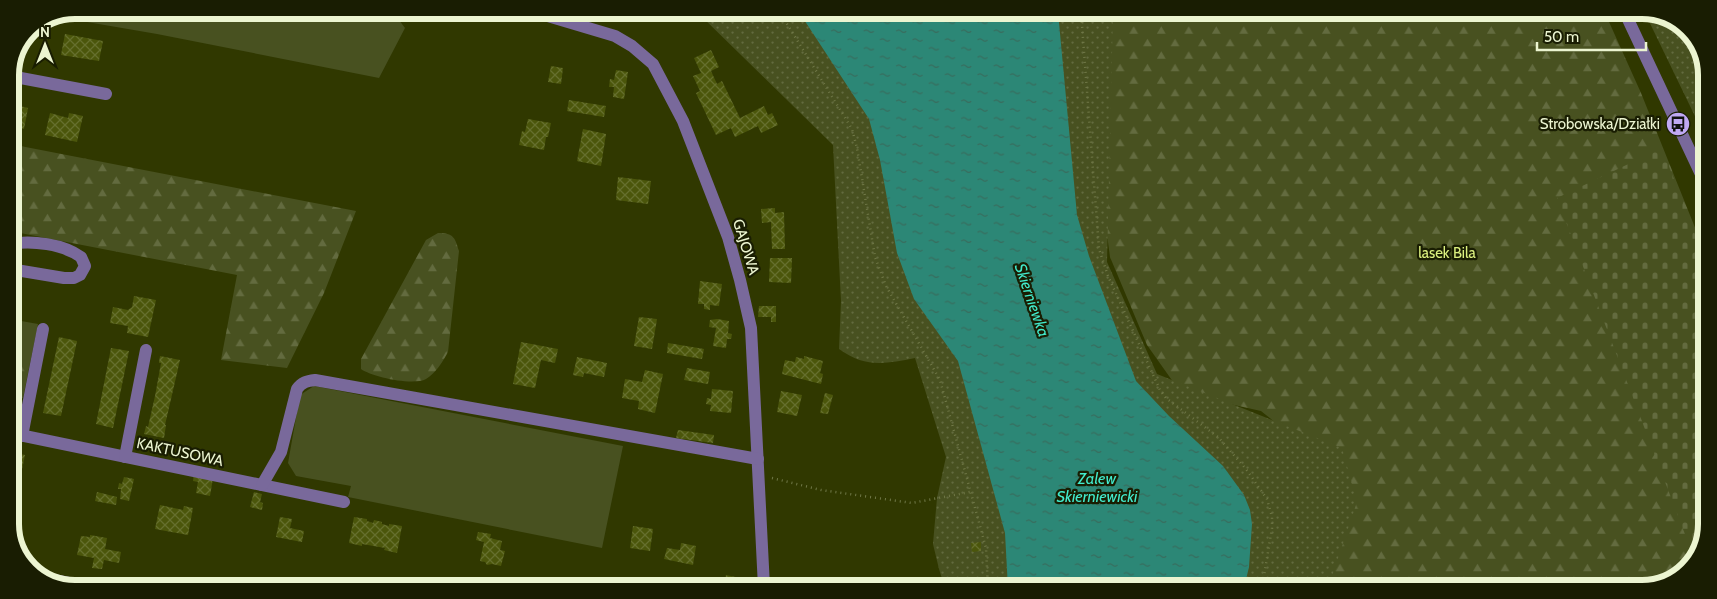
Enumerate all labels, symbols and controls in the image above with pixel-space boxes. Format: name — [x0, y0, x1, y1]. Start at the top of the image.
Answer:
north arrow — [20, 20, 70, 70]
scale bar — [1537, 20, 1646, 52]
text: N — [40, 23, 50, 41]
text: 50 m — [1544, 28, 1579, 46]
bus stop icon: Strobowska/Działki — [1665, 111, 1691, 137]
place label: Strobowska/Działki — [1540, 115, 1660, 133]
street label: GAJOWA — [729, 217, 763, 278]
park label: lasek Bila — [1418, 244, 1477, 262]
water label: Skierniewka — [1011, 261, 1053, 339]
street label: KAKTUSOWA — [135, 434, 226, 470]
water label: Zalew Skierniewicki — [1056, 469, 1138, 506]

